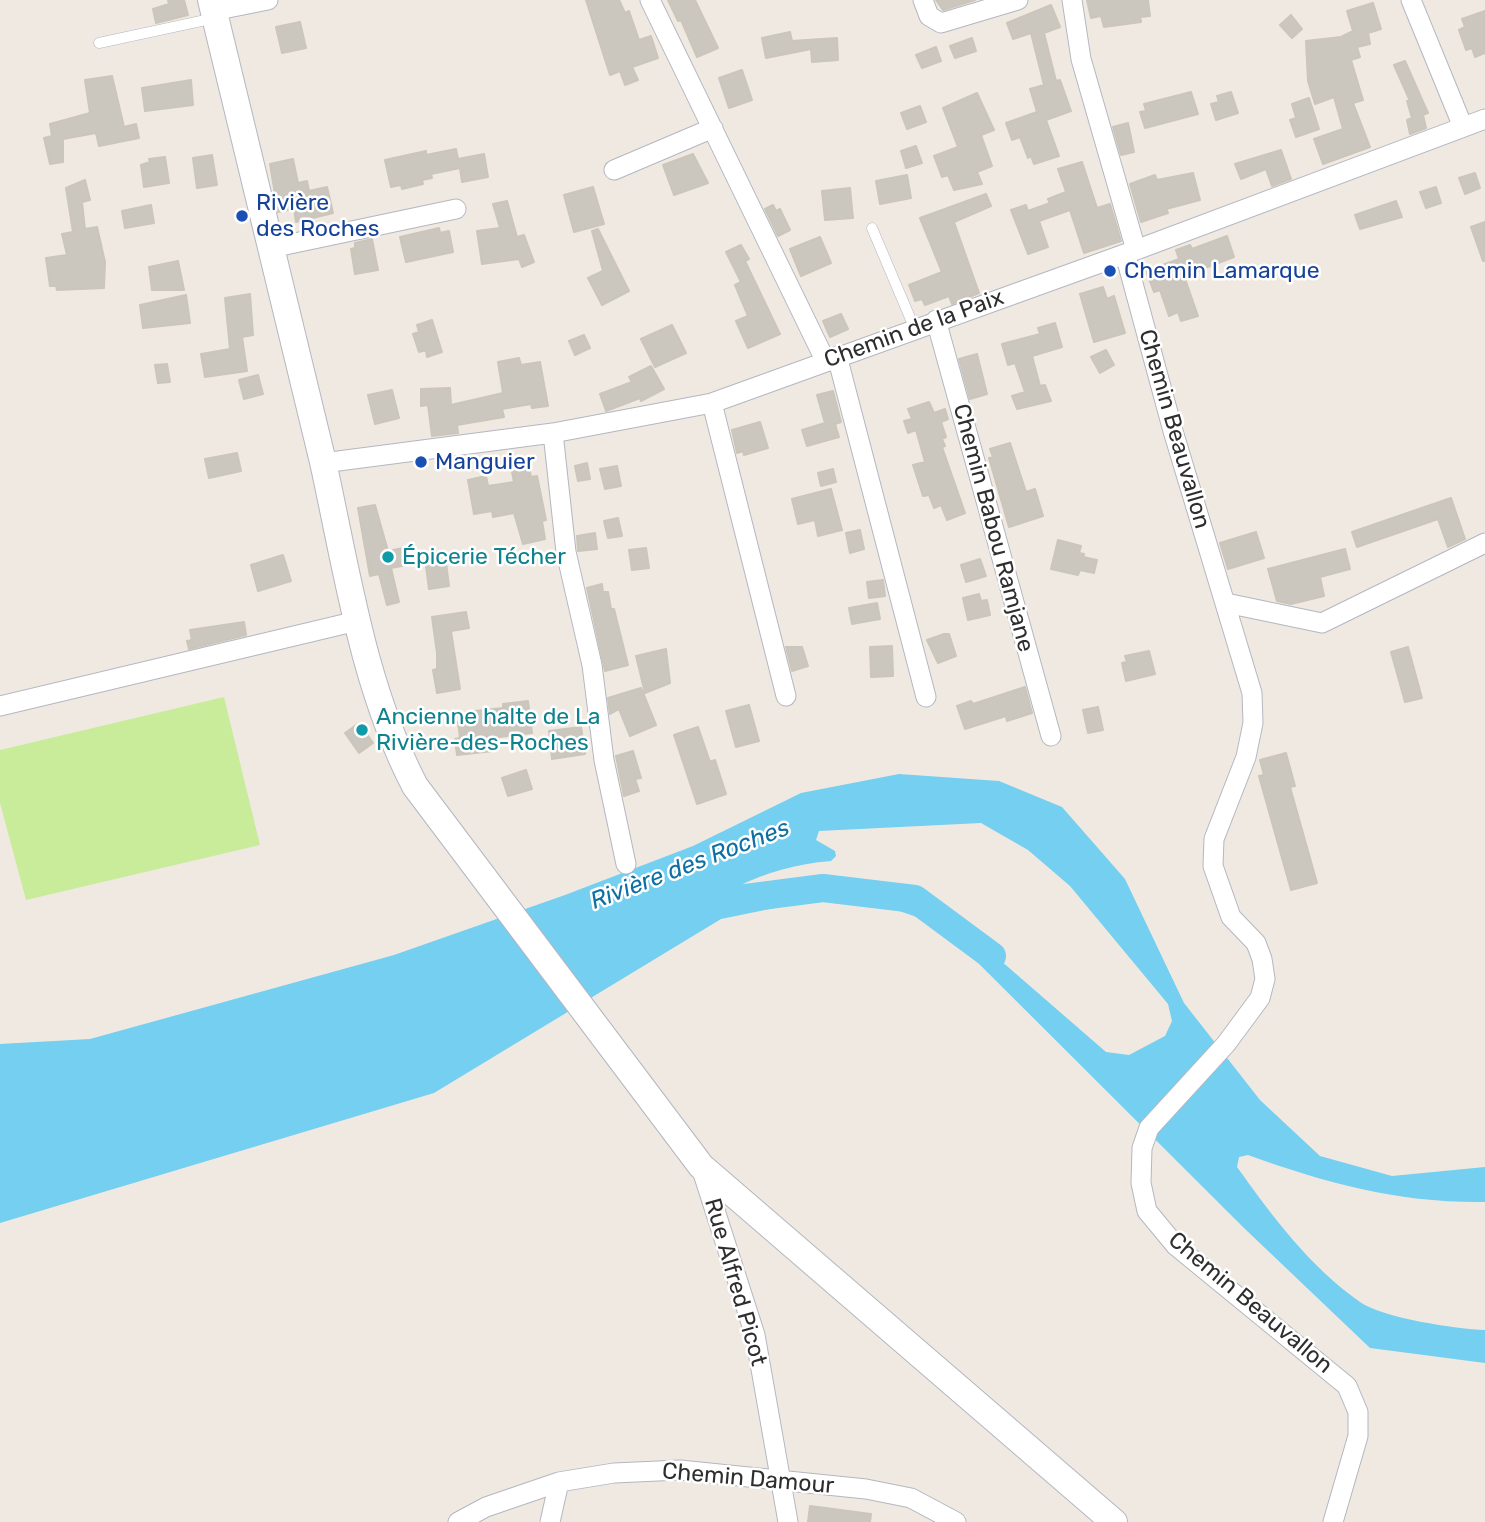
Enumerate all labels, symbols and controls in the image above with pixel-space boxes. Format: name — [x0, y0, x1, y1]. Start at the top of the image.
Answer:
place label: Rivière des Roches — [256, 189, 379, 243]
marker: Rivière des Roches — [234, 208, 250, 224]
place label: Chemin Lamarque — [1124, 257, 1320, 285]
marker: Chemin Lamarque — [1102, 263, 1118, 279]
street label: Chemin de la Paix — [820, 284, 1008, 374]
street label: Chemin Beauvallon — [1132, 326, 1216, 532]
street label: Chemin Babou Ramjane — [947, 401, 1039, 655]
place label: Manguier — [435, 448, 535, 476]
marker: Manguier — [413, 454, 429, 470]
place label: Épicerie Técher — [402, 543, 566, 571]
marker: Épicerie Técher — [380, 549, 396, 565]
place label: Ancienne halte de La Rivière-des-Roches — [376, 703, 601, 757]
marker: Ancienne halte de La Rivière-des-Roches — [354, 722, 370, 738]
water label: Rivière des Roches — [586, 814, 794, 916]
street label: Rue Alfred Picot — [698, 1195, 772, 1369]
street label: Chemin Beauvallon — [1162, 1226, 1338, 1380]
street label: Chemin Damour — [661, 1458, 835, 1500]

